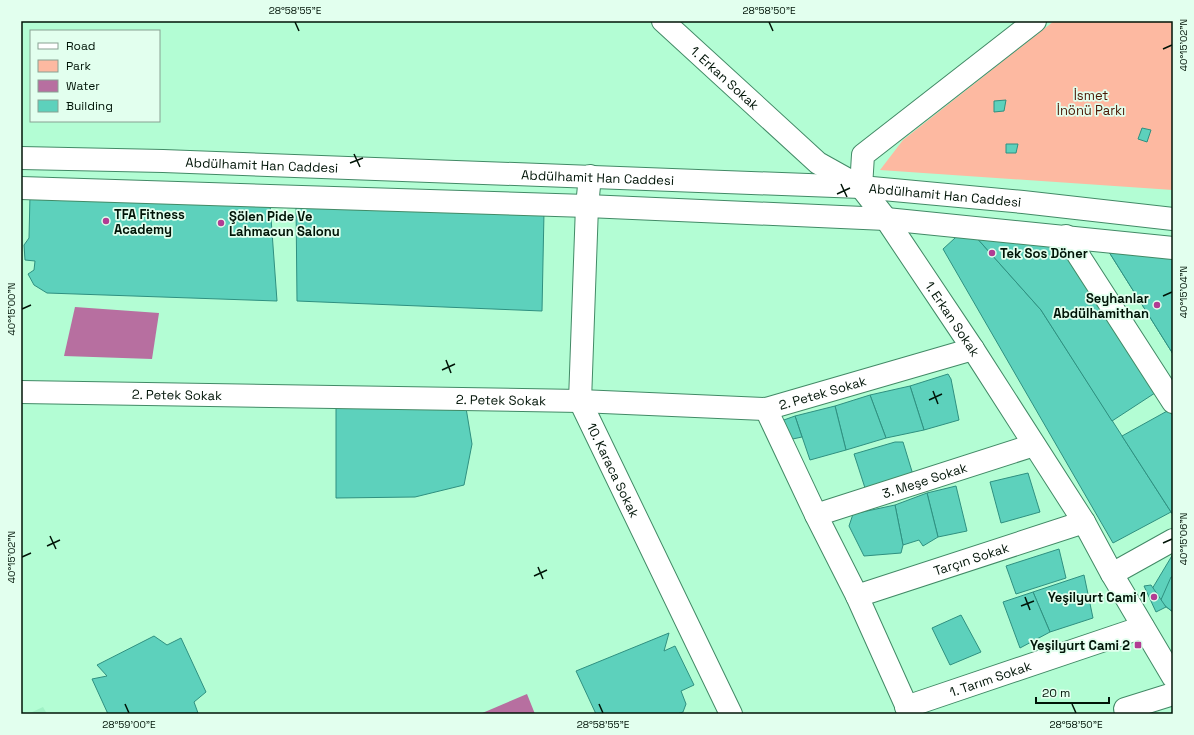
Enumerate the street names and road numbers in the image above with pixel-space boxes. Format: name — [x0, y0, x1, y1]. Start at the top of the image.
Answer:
street label: 1. Erkan Sokak — [687, 42, 762, 114]
street label: Abdülhamit Han Caddesi — [185, 154, 339, 177]
street label: Abdülhamit Han Caddesi — [521, 166, 674, 189]
street label: Abdülhamit Han Caddesi — [868, 180, 1022, 211]
street label: 1. Erkan Sokak — [921, 278, 984, 360]
street label: 2. Petek Sokak — [777, 372, 868, 414]
street label: 2. Petek Sokak — [132, 386, 222, 404]
street label: 2. Petek Sokak — [456, 391, 546, 409]
street label: 10. Karaca Sokak — [583, 420, 643, 520]
street label: 3. Meşe Sokak — [880, 459, 969, 502]
street label: Tarçın Sokak — [931, 539, 1011, 580]
street label: 1. Tarım Sokak — [947, 657, 1034, 701]

